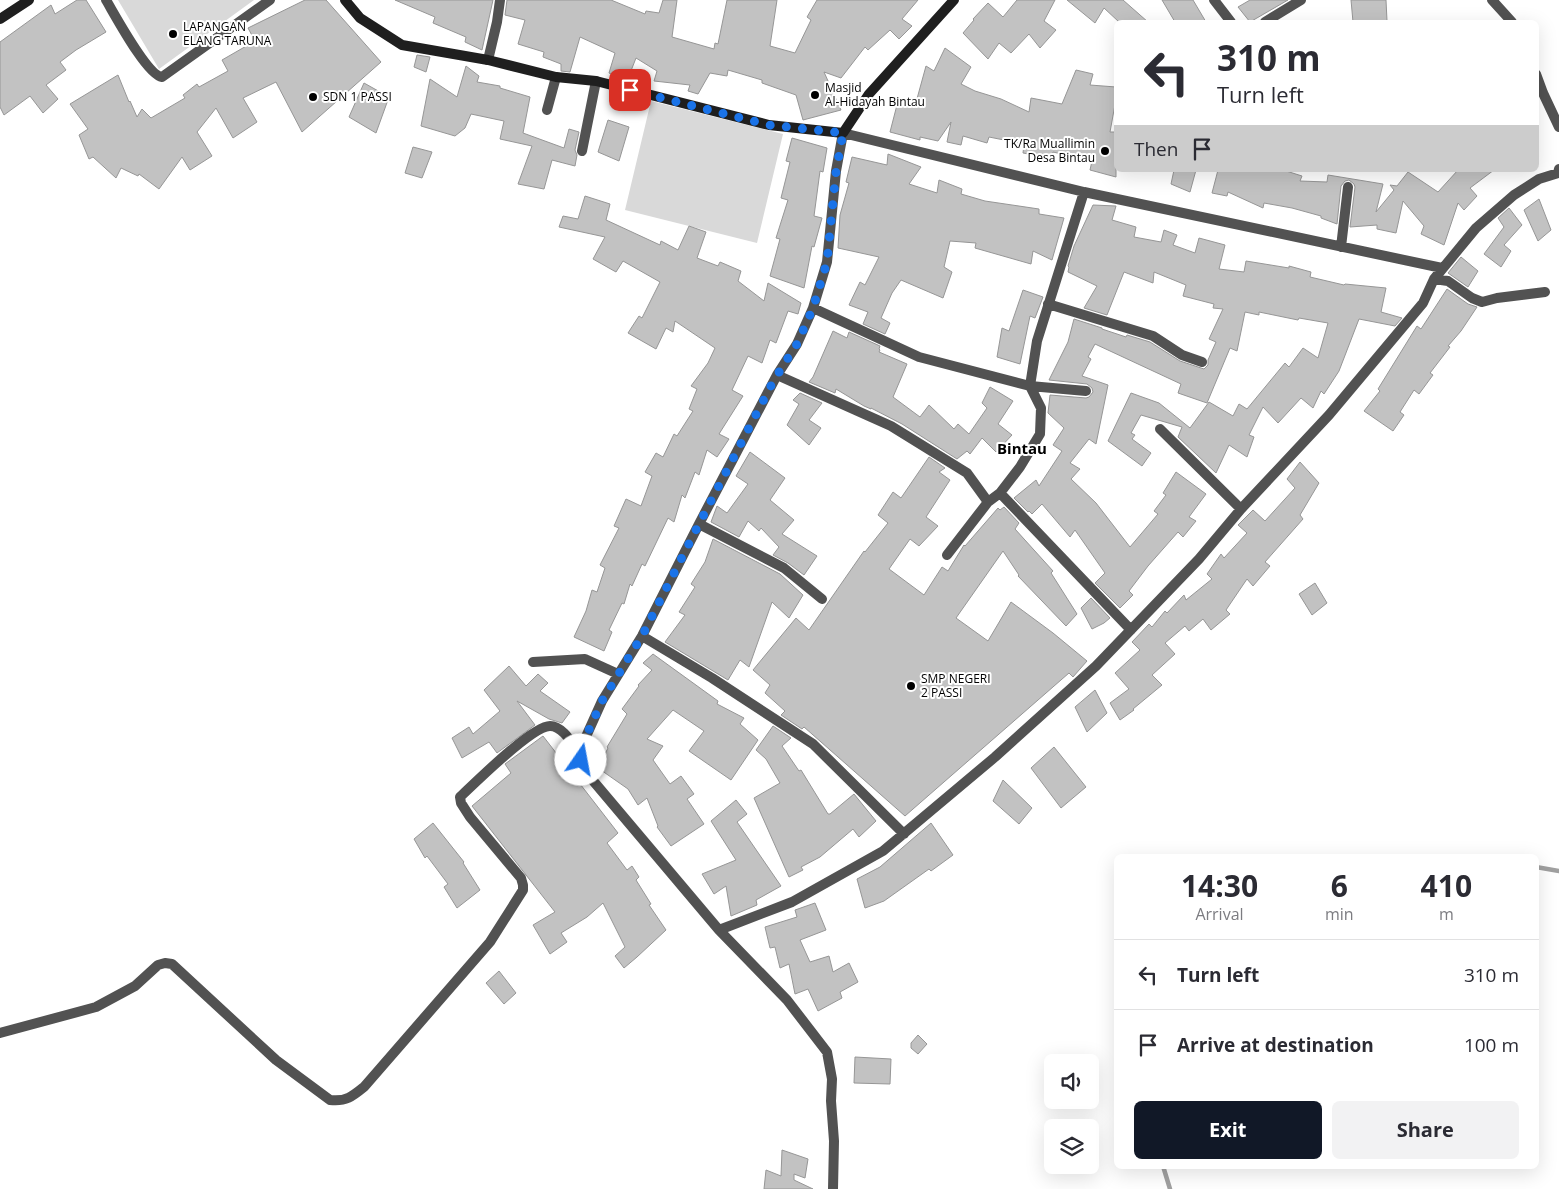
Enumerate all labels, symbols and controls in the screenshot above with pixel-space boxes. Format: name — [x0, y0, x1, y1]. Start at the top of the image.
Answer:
place label: LAPANGAN ELANG TARUNA — [183, 18, 272, 49]
marker: LAPANGAN ELANG TARUNA — [167, 28, 179, 40]
text: 310 m — [1217, 34, 1321, 81]
icon: left — [1134, 40, 1199, 105]
pin — [609, 69, 651, 111]
icon: arrive — [616, 76, 644, 104]
place label: Masjid Al-Hidayah Bintau — [825, 79, 925, 110]
text: Turn left — [1217, 79, 1304, 109]
place label: SDN 1 PASSI — [323, 88, 392, 105]
marker: Masjid Al-Hidayah Bintau — [809, 89, 821, 101]
marker: SDN 1 PASSI — [307, 91, 319, 103]
place label: TK/Ra Muallimin Desa Bintau — [1004, 135, 1095, 166]
icon: arrive — [1188, 135, 1216, 163]
text: Then — [1134, 136, 1178, 162]
marker: TK/Ra Muallimin Desa Bintau — [1099, 145, 1111, 157]
district label: Bintau — [997, 438, 1047, 458]
place label: SMP NEGERI 2 PASSI — [921, 670, 991, 701]
marker: SMP NEGERI 2 PASSI — [905, 680, 917, 692]
position arrow — [554, 733, 606, 785]
text: 14:30 — [1181, 865, 1258, 906]
text: 6 — [1331, 865, 1348, 906]
text: 410 — [1421, 865, 1472, 906]
text: Arrival — [1195, 903, 1244, 925]
text: min — [1325, 903, 1354, 925]
text: m — [1439, 903, 1454, 925]
icon: left — [1134, 961, 1162, 989]
text: Turn left — [1177, 962, 1259, 988]
text: 310 m — [1464, 962, 1519, 988]
icon: arrive — [1134, 1031, 1162, 1059]
text: Arrive at destination — [1177, 1032, 1374, 1058]
text: 100 m — [1464, 1032, 1519, 1058]
map controls — [1044, 1054, 1099, 1174]
button: sound — [1044, 1054, 1099, 1109]
button: Exit — [1134, 1101, 1322, 1159]
button: Share — [1332, 1101, 1519, 1159]
button: layers — [1044, 1119, 1099, 1174]

